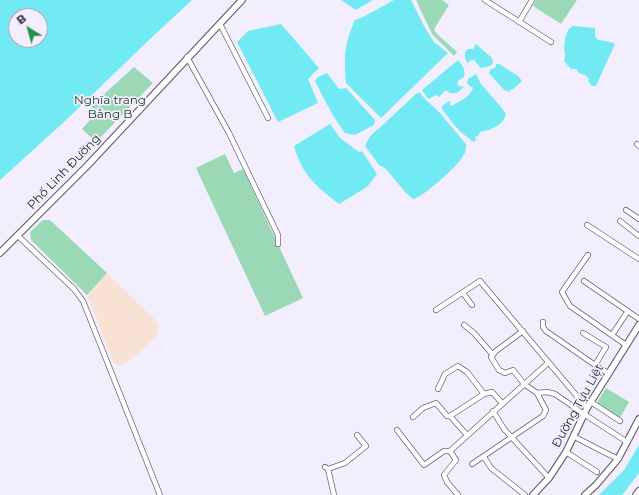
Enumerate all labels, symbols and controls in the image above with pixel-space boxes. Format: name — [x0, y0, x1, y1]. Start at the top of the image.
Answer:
north arrow — [8, 8, 48, 48]
text: B — [14, 11, 29, 27]
park label: Nghĩa trang Bằng B — [74, 93, 146, 121]
street label: Phố Linh Đường — [25, 131, 103, 213]
street label: Đường Tựu Liệt — [549, 362, 607, 450]

